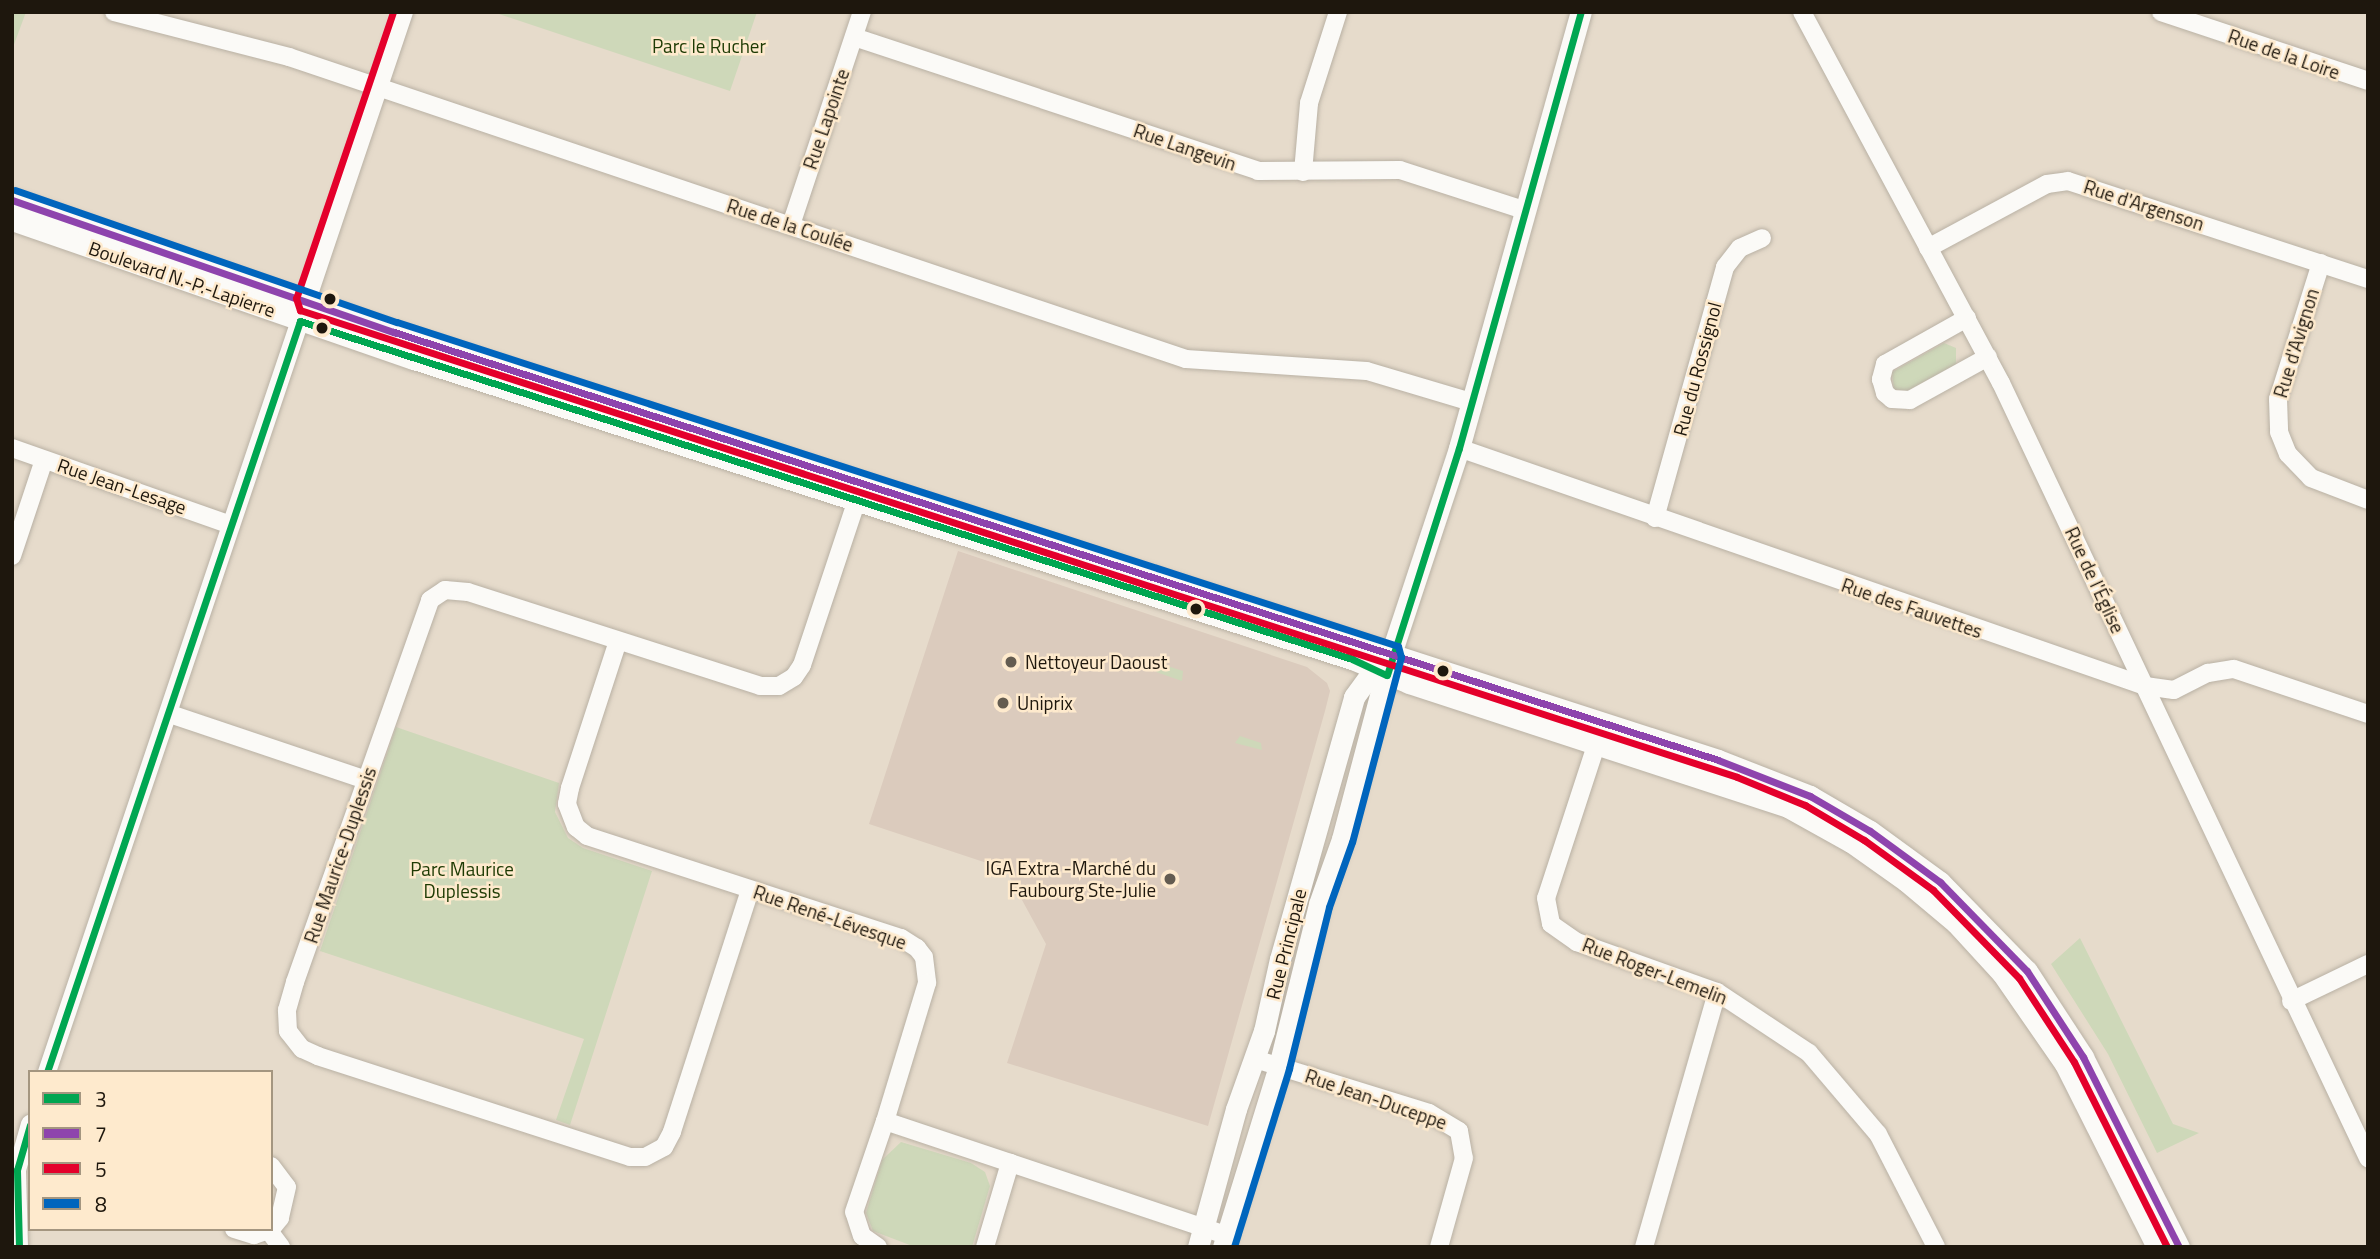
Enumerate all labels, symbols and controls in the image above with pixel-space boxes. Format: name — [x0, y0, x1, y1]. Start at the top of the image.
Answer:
street label: Rue de la Loire — [2225, 24, 2343, 84]
park label: Parc le Rucher — [652, 35, 766, 57]
street label: Rue Lapointe — [798, 66, 854, 172]
street label: Rue Langevin — [1131, 119, 1239, 175]
street label: Rue d'Argenson — [2081, 175, 2207, 235]
street label: Rue de la Coulée — [724, 194, 856, 256]
street label: Boulevard N.-P.-Lapierre — [86, 236, 278, 322]
street label: Rue d'Avignon — [2269, 286, 2323, 400]
unlabelled marker — [323, 292, 337, 306]
street label: Rue du Rossignol — [1668, 300, 1726, 438]
unlabelled marker — [315, 321, 329, 335]
street label: Rue Jean-Lesage — [55, 453, 189, 519]
street label: Rue de l'Église — [2060, 523, 2130, 637]
street label: Rue des Fauvettes — [1839, 573, 1985, 643]
unlabelled marker — [1189, 602, 1203, 616]
place label: Nettoyeur Daoust — [1025, 651, 1167, 673]
marker: Nettoyeur Daoust — [1003, 654, 1019, 670]
unlabelled marker — [1436, 664, 1450, 678]
place label: Uniprix — [1017, 692, 1073, 714]
marker: Uniprix — [995, 695, 1011, 711]
street label: Rue Maurice-Duplessis — [299, 764, 381, 946]
place label: IGA Extra -Marché du Faubourg Ste-Julie — [985, 857, 1156, 901]
park label: Parc Maurice Duplessis — [410, 858, 514, 902]
marker: IGA Extra -Marché du Faubourg Ste-Julie — [1162, 871, 1178, 887]
street label: Rue René-Lévesque — [751, 880, 909, 954]
street label: Rue Principale — [1261, 886, 1311, 1002]
street label: Rue Roger-Lemelin — [1579, 933, 1731, 1009]
street label: Rue Jean-Duceppe — [1302, 1064, 1450, 1134]
legend — [28, 1070, 273, 1231]
text: 3 — [95, 1083, 107, 1115]
text: 7 — [95, 1118, 107, 1150]
text: 5 — [95, 1153, 107, 1185]
text: 8 — [95, 1188, 107, 1220]

